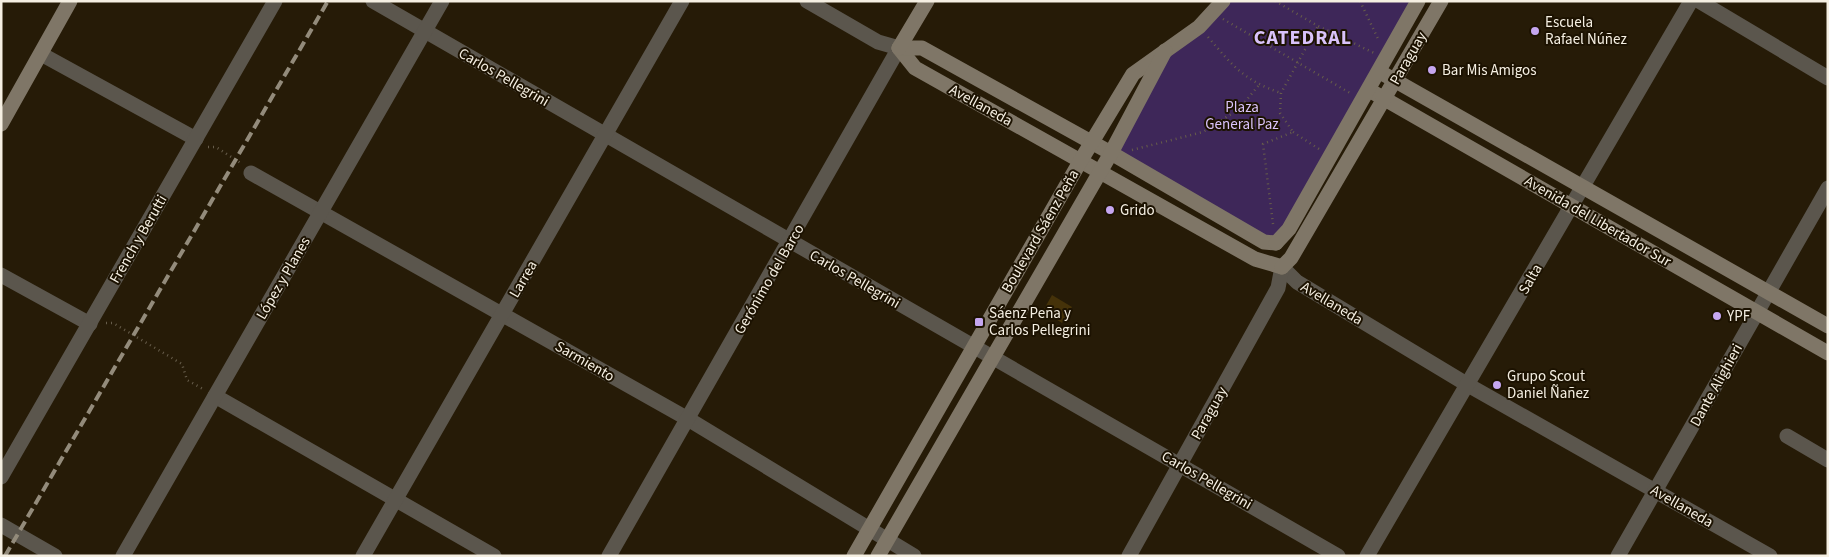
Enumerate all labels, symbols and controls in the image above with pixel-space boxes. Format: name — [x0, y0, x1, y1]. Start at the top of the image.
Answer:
place label: Escuela Rafael Núñez — [1545, 12, 1627, 50]
district label: CATEDRAL — [1254, 24, 1352, 52]
marker: Escuela Rafael Núñez — [1529, 25, 1541, 37]
street label: Paraguay — [1385, 28, 1432, 89]
street label: Carlos Pellegrini — [455, 43, 553, 112]
place label: Bar Mis Amigos — [1442, 60, 1536, 81]
marker: Bar Mis Amigos — [1426, 64, 1438, 76]
street label: Avellaneda — [945, 79, 1016, 131]
park label: Plaza General Paz — [1205, 97, 1279, 135]
street label: Boulevard Sáenz Peña — [997, 166, 1084, 297]
street label: Avenida del Libertador Sur — [1521, 171, 1676, 272]
street label: French y Berutti — [105, 191, 172, 287]
place label: Grido — [1120, 200, 1155, 221]
marker: Grido — [1104, 204, 1116, 216]
street label: Gerónimo del Barco — [729, 220, 810, 338]
street label: López y Planes — [251, 233, 316, 323]
street label: Carlos Pellegrini — [806, 245, 904, 314]
street label: Larrea — [504, 257, 543, 302]
street label: Salta — [1513, 260, 1547, 298]
street label: Avellaneda — [1297, 277, 1367, 330]
place label: Sáenz Peña y Carlos Pellegrini — [989, 303, 1090, 341]
place label: YPF — [1726, 306, 1751, 327]
marker: YPF — [1711, 310, 1723, 322]
marker: Sáenz Peña y Carlos Pellegrini — [973, 316, 985, 328]
street label: Sarmiento — [551, 336, 618, 387]
street label: Dante Alighieri — [1685, 340, 1748, 430]
place label: Grupo Scout Daniel Ñañez — [1507, 366, 1589, 404]
marker: Grupo Scout Daniel Ñañez — [1491, 379, 1503, 391]
street label: Paraguay — [1186, 383, 1233, 444]
street label: Carlos Pellegrini — [1158, 446, 1256, 515]
street label: Avellaneda — [1647, 480, 1717, 533]

